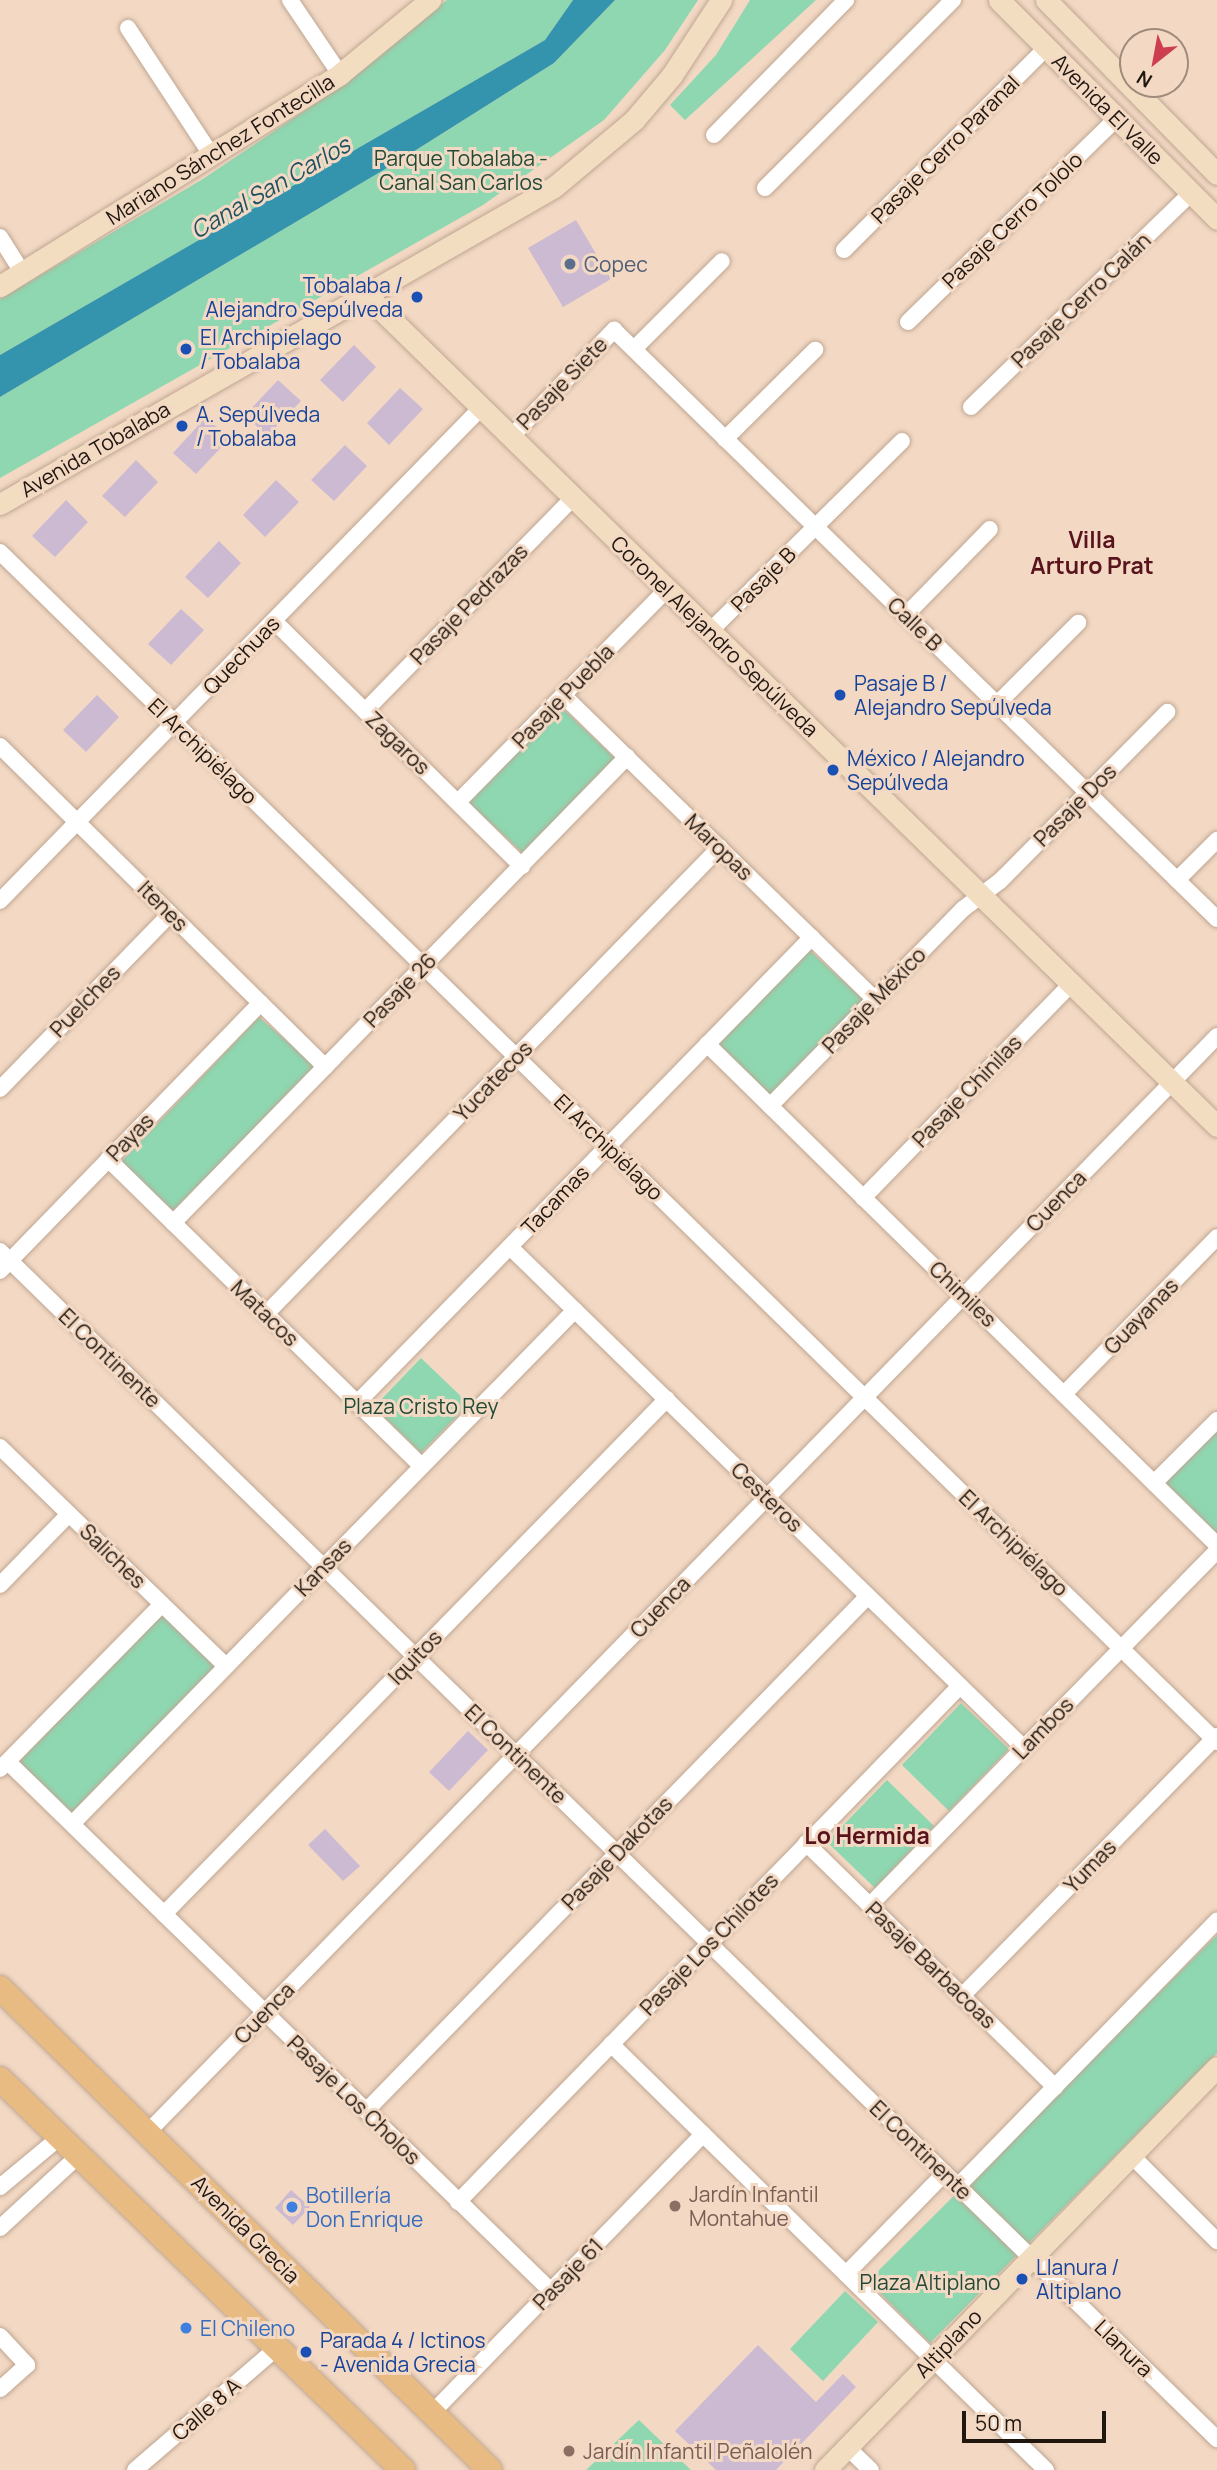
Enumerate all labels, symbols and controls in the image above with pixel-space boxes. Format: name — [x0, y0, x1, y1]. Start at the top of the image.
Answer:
north arrow — [1119, 28, 1189, 98]
street label: Avenida El Valle — [1047, 48, 1169, 170]
text: N — [1132, 65, 1157, 94]
street label: Mariano Sánchez Fontecilla — [101, 68, 339, 230]
street label: Pasaje Cerro Paranal — [866, 70, 1024, 228]
water label: Canal San Carlos — [185, 130, 355, 244]
park label: Parque Tobalaba - Canal San Carlos — [374, 145, 548, 195]
street label: Pasaje Cerro Tololo — [937, 147, 1087, 293]
street label: Pasaje Cerro Calán — [1006, 227, 1156, 373]
place label: Copec — [584, 251, 648, 277]
marker: Copec — [562, 256, 578, 272]
place label: Tobalaba / Alejandro Sepúlveda — [205, 272, 403, 322]
marker: Tobalaba / Alejandro Sepúlveda — [409, 289, 425, 305]
place label: El Archipielago / Tobalaba — [200, 324, 342, 374]
street label: Pasaje Siete — [512, 332, 612, 434]
marker: El Archipielago / Tobalaba — [178, 341, 194, 357]
street label: Avenida Tobalaba — [16, 396, 174, 502]
place label: A. Sepúlveda / Tobalaba — [196, 401, 320, 451]
marker: A. Sepúlveda / Tobalaba — [174, 418, 190, 434]
district label: Villa Arturo Prat — [1030, 525, 1154, 579]
street label: Coronel Alejandro Sepúlveda — [606, 530, 824, 742]
street label: Pasaje Pedrazas — [405, 539, 533, 669]
street label: Pasaje B — [725, 541, 801, 617]
street label: Calle B — [883, 592, 947, 656]
street label: Quechuas — [197, 611, 285, 699]
street label: Pasaje Puebla — [507, 639, 619, 753]
place label: Pasaje B / Alejandro Sepúlveda — [854, 670, 1052, 720]
marker: Pasaje B / Alejandro Sepúlveda — [832, 687, 848, 703]
street label: El Archipiélago — [143, 693, 263, 809]
street label: Zagaros — [361, 706, 435, 780]
place label: México / Alejandro Sepúlveda — [847, 745, 1025, 795]
street label: Pasaje Dos — [1029, 759, 1121, 851]
marker: México / Alejandro Sepúlveda — [825, 762, 841, 778]
street label: Maropas — [680, 809, 758, 885]
street label: Itenes — [133, 876, 193, 936]
street label: Pasaje México — [817, 942, 931, 1058]
street label: Pasaje 26 — [359, 948, 441, 1032]
street label: Puelches — [45, 960, 125, 1042]
street label: Pasaje Chinilas — [907, 1030, 1027, 1152]
street label: Yucatecos — [449, 1036, 537, 1126]
street label: El Archipiélago — [549, 1089, 669, 1205]
street label: Payas — [101, 1108, 159, 1166]
street label: Tacamas — [516, 1160, 594, 1240]
street label: Cuenca — [1021, 1165, 1091, 1237]
street label: Chimiles — [924, 1256, 1002, 1332]
street label: Guayanas — [1099, 1273, 1183, 1359]
street label: Matacos — [226, 1275, 304, 1351]
street label: El Continente — [54, 1303, 166, 1413]
park label: Plaza Cristo Rey — [343, 1393, 499, 1419]
street label: Cesteros — [726, 1457, 808, 1537]
street label: El Archipiélago — [954, 1485, 1074, 1601]
street label: Saliches — [75, 1519, 151, 1593]
street label: Kansas — [290, 1533, 356, 1601]
street label: Cuenca — [625, 1571, 695, 1643]
street label: Iquitos — [383, 1624, 447, 1690]
street label: Lambos — [1008, 1692, 1078, 1764]
street label: El Continente — [460, 1699, 572, 1809]
street label: Pasaje Dakotas — [557, 1791, 677, 1915]
district label: Lo Hermida — [804, 1821, 930, 1849]
street label: Yumas — [1059, 1834, 1121, 1898]
street label: Pasaje Los Chilotes — [635, 1868, 783, 2020]
street label: Pasaje Barbacoas — [861, 1897, 1001, 2033]
street label: Cuenca — [229, 1977, 299, 2049]
street label: Pasaje Los Cholos — [282, 2030, 426, 2170]
street label: El Continente — [865, 2095, 977, 2205]
street label: Avenida Grecia — [187, 2170, 305, 2288]
place label: Jardín Infantil Montahue — [689, 2181, 819, 2231]
place label: Botillería Don Enrique — [306, 2182, 423, 2232]
marker: Jardín Infantil Montahue — [667, 2198, 683, 2214]
marker: Botillería Don Enrique — [284, 2199, 300, 2215]
street label: Pasaje 61 — [528, 2233, 608, 2315]
place label: Llanura / Altiplano — [1036, 2254, 1121, 2304]
park label: Plaza Altiplano — [860, 2269, 1000, 2295]
marker: Llanura / Altiplano — [1014, 2271, 1030, 2287]
street label: Altiplano — [909, 2304, 987, 2382]
street label: Llanura — [1090, 2314, 1158, 2382]
place label: El Chileno — [200, 2315, 295, 2341]
marker: El Chileno — [178, 2320, 194, 2336]
place label: Parada 4 / Ictinos - Avenida Grecia — [320, 2327, 485, 2377]
marker: Parada 4 / Ictinos - Avenida Grecia — [298, 2344, 314, 2360]
street label: Calle 8 A — [167, 2372, 245, 2446]
scale bar — [965, 2396, 1108, 2440]
text: 50 m — [975, 2409, 1022, 2437]
place label: Jardín Infantil Peñalolén — [583, 2438, 813, 2464]
marker: Jardín Infantil Peñalolén — [561, 2443, 577, 2459]

